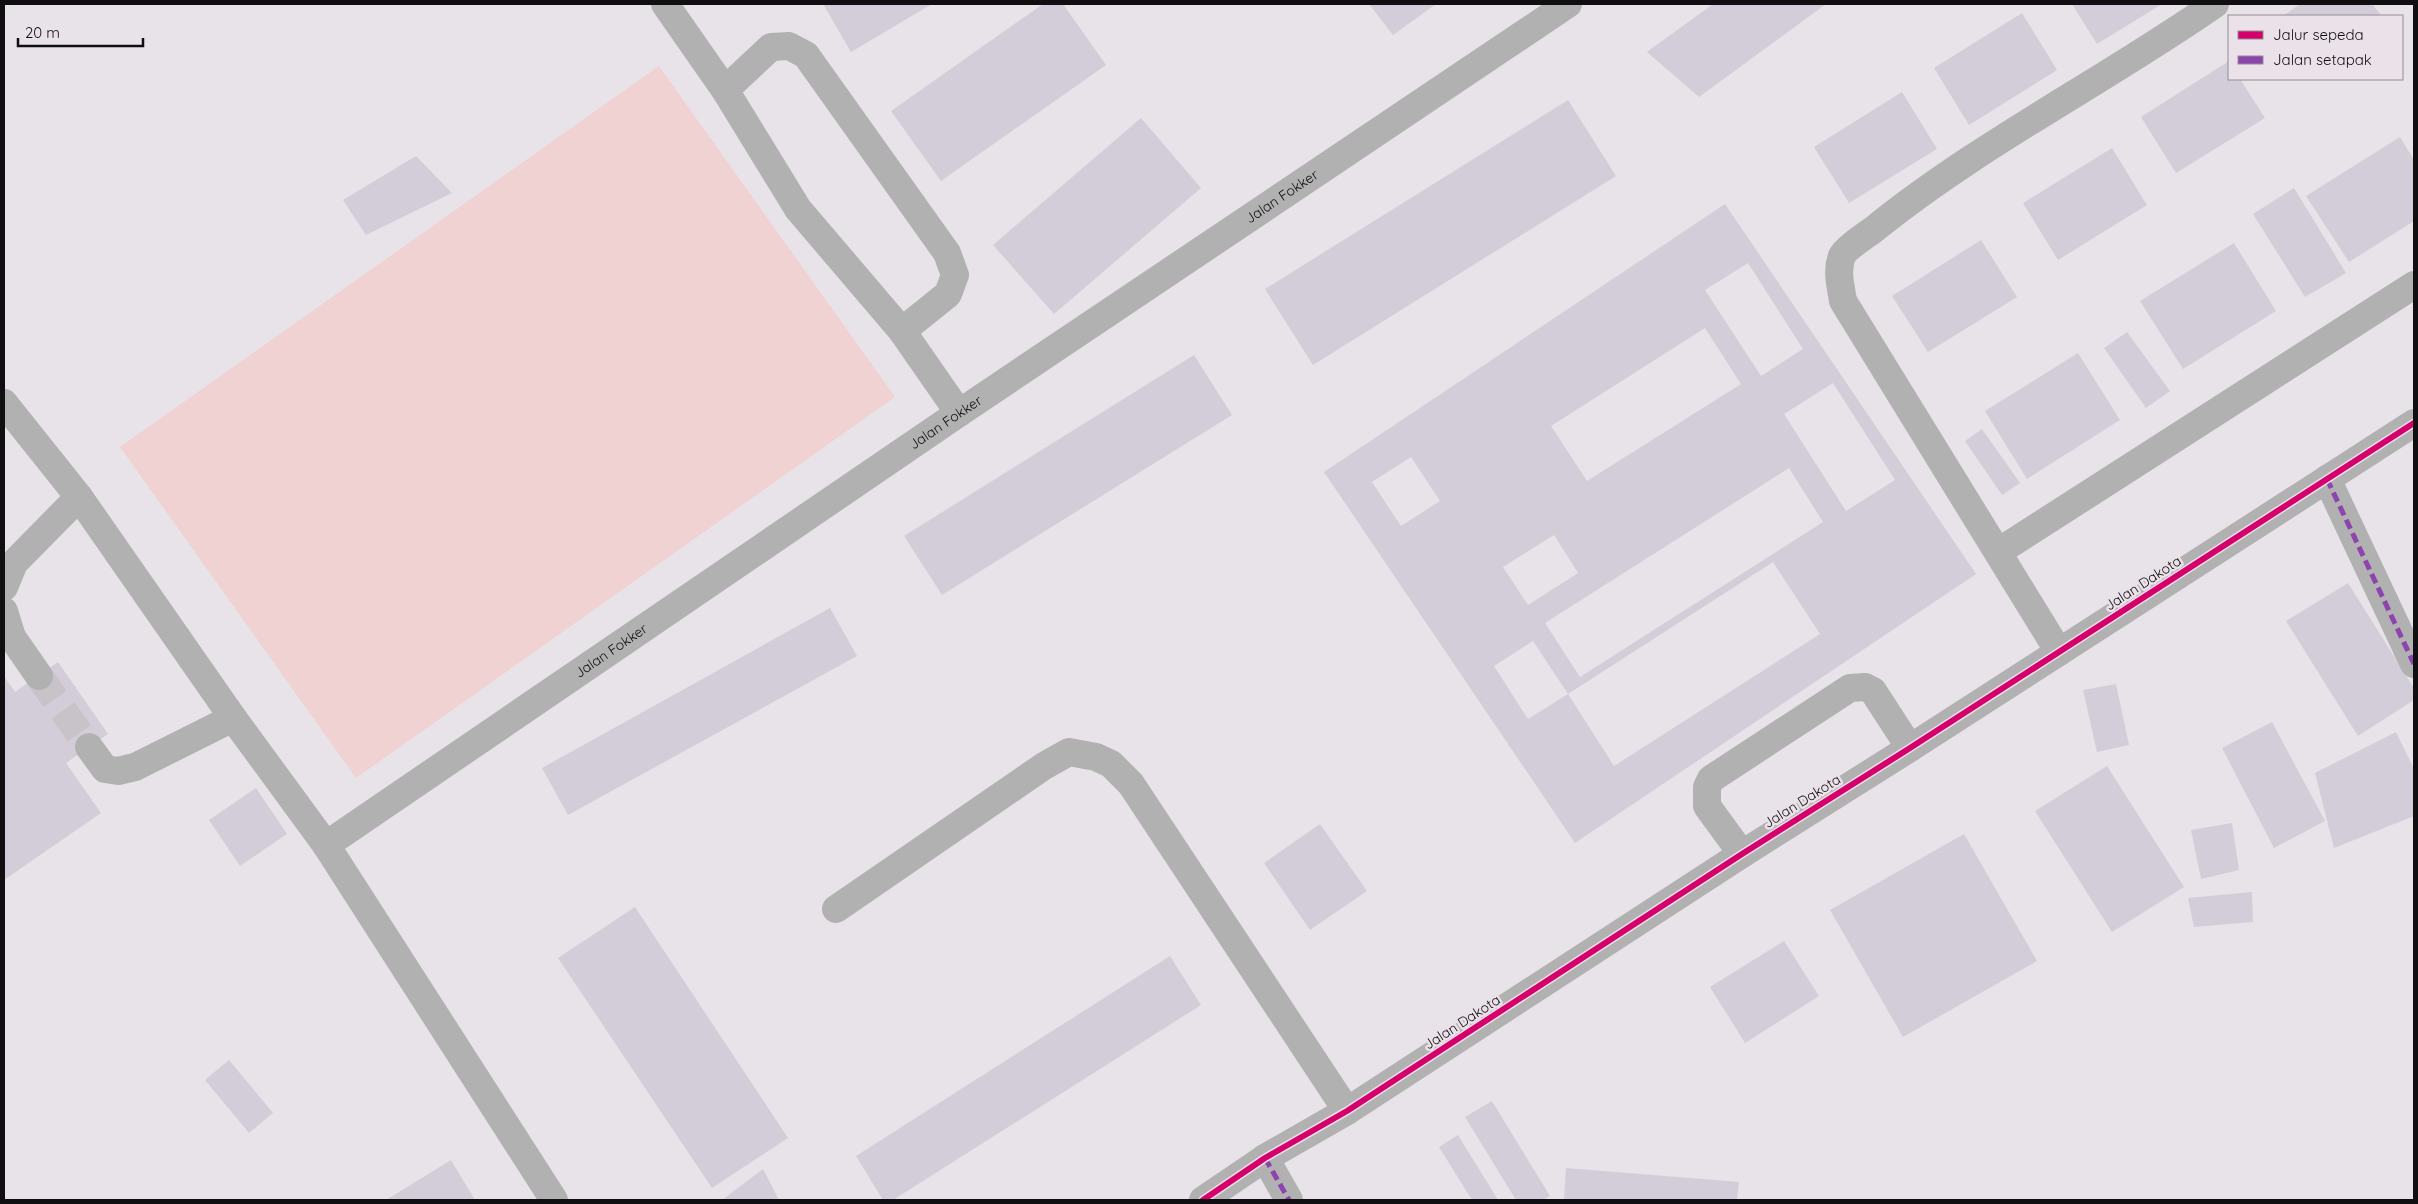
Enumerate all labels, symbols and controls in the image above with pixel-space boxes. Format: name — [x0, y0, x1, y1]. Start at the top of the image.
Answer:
scale bar — [18, 15, 142, 47]
legend — [2228, 15, 2403, 80]
text: 20 m — [25, 23, 60, 42]
text: Jalur sepeda — [2273, 25, 2364, 44]
text: Jalan setapak — [2273, 50, 2372, 69]
street label: Jalan Fokker — [1242, 165, 1322, 227]
street label: Jalan Fokker — [906, 391, 986, 453]
street label: Jalan Dakota — [2101, 552, 2185, 614]
street label: Jalan Fokker — [571, 619, 651, 682]
street label: Jalan Dakota — [1760, 770, 1844, 832]
street label: Jalan Dakota — [1420, 991, 1504, 1053]

